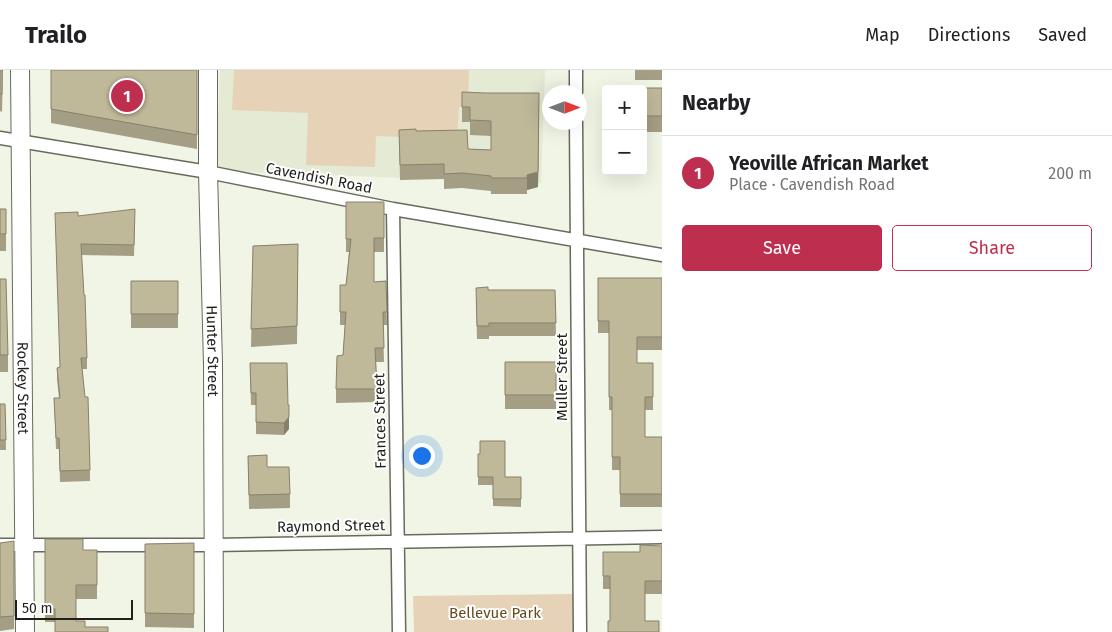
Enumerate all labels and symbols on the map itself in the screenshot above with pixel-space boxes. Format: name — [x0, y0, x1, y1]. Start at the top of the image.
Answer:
pin: 1 — [111, 77, 143, 115]
north arrow — [542, 85, 587, 130]
street label: Cavendish Road — [264, 159, 374, 197]
street label: Hunter Street — [202, 305, 222, 397]
street label: Muller Street — [553, 333, 571, 421]
street label: Rockey Street — [13, 342, 32, 435]
street label: Frances Street — [370, 372, 390, 469]
your location — [409, 443, 435, 469]
street label: Raymond Street — [277, 516, 386, 536]
scale bar — [15, 597, 132, 620]
park label: Bellevue Park — [449, 604, 541, 622]

